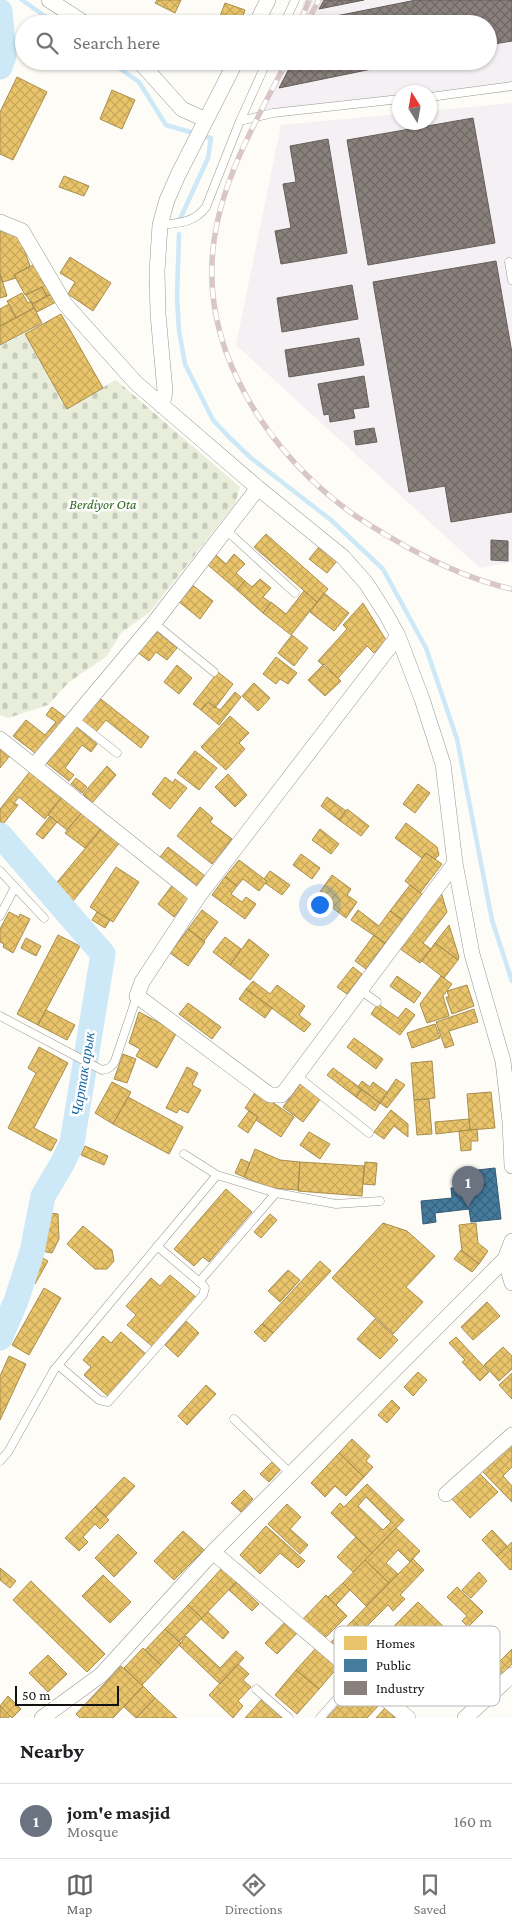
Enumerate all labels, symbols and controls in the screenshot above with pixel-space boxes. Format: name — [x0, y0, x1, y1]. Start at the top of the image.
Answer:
search box — [15, 15, 497, 70]
icon: search — [33, 29, 61, 57]
text: Search here — [73, 32, 160, 53]
north arrow — [392, 85, 437, 130]
park label: Berdiyor Ota — [69, 496, 137, 512]
your location — [307, 892, 333, 918]
water label: Чартак арык — [68, 1029, 98, 1118]
pin: 1 — [452, 1166, 484, 1207]
legend — [334, 1626, 500, 1706]
text: Homes — [376, 1635, 415, 1651]
text: Public — [376, 1657, 411, 1673]
text: Industry — [376, 1680, 425, 1696]
scale bar — [15, 1683, 119, 1706]
text: 50 m — [22, 1687, 50, 1703]
text: Nearby — [20, 1739, 84, 1763]
text: jom'e masjid — [67, 1802, 170, 1823]
text: 1 — [33, 1813, 39, 1830]
text: 160 m — [454, 1813, 492, 1830]
text: Mosque — [67, 1823, 118, 1840]
tab: Map — [66, 1871, 94, 1917]
tab: Directions — [225, 1871, 283, 1917]
tab: Saved — [414, 1871, 446, 1917]

